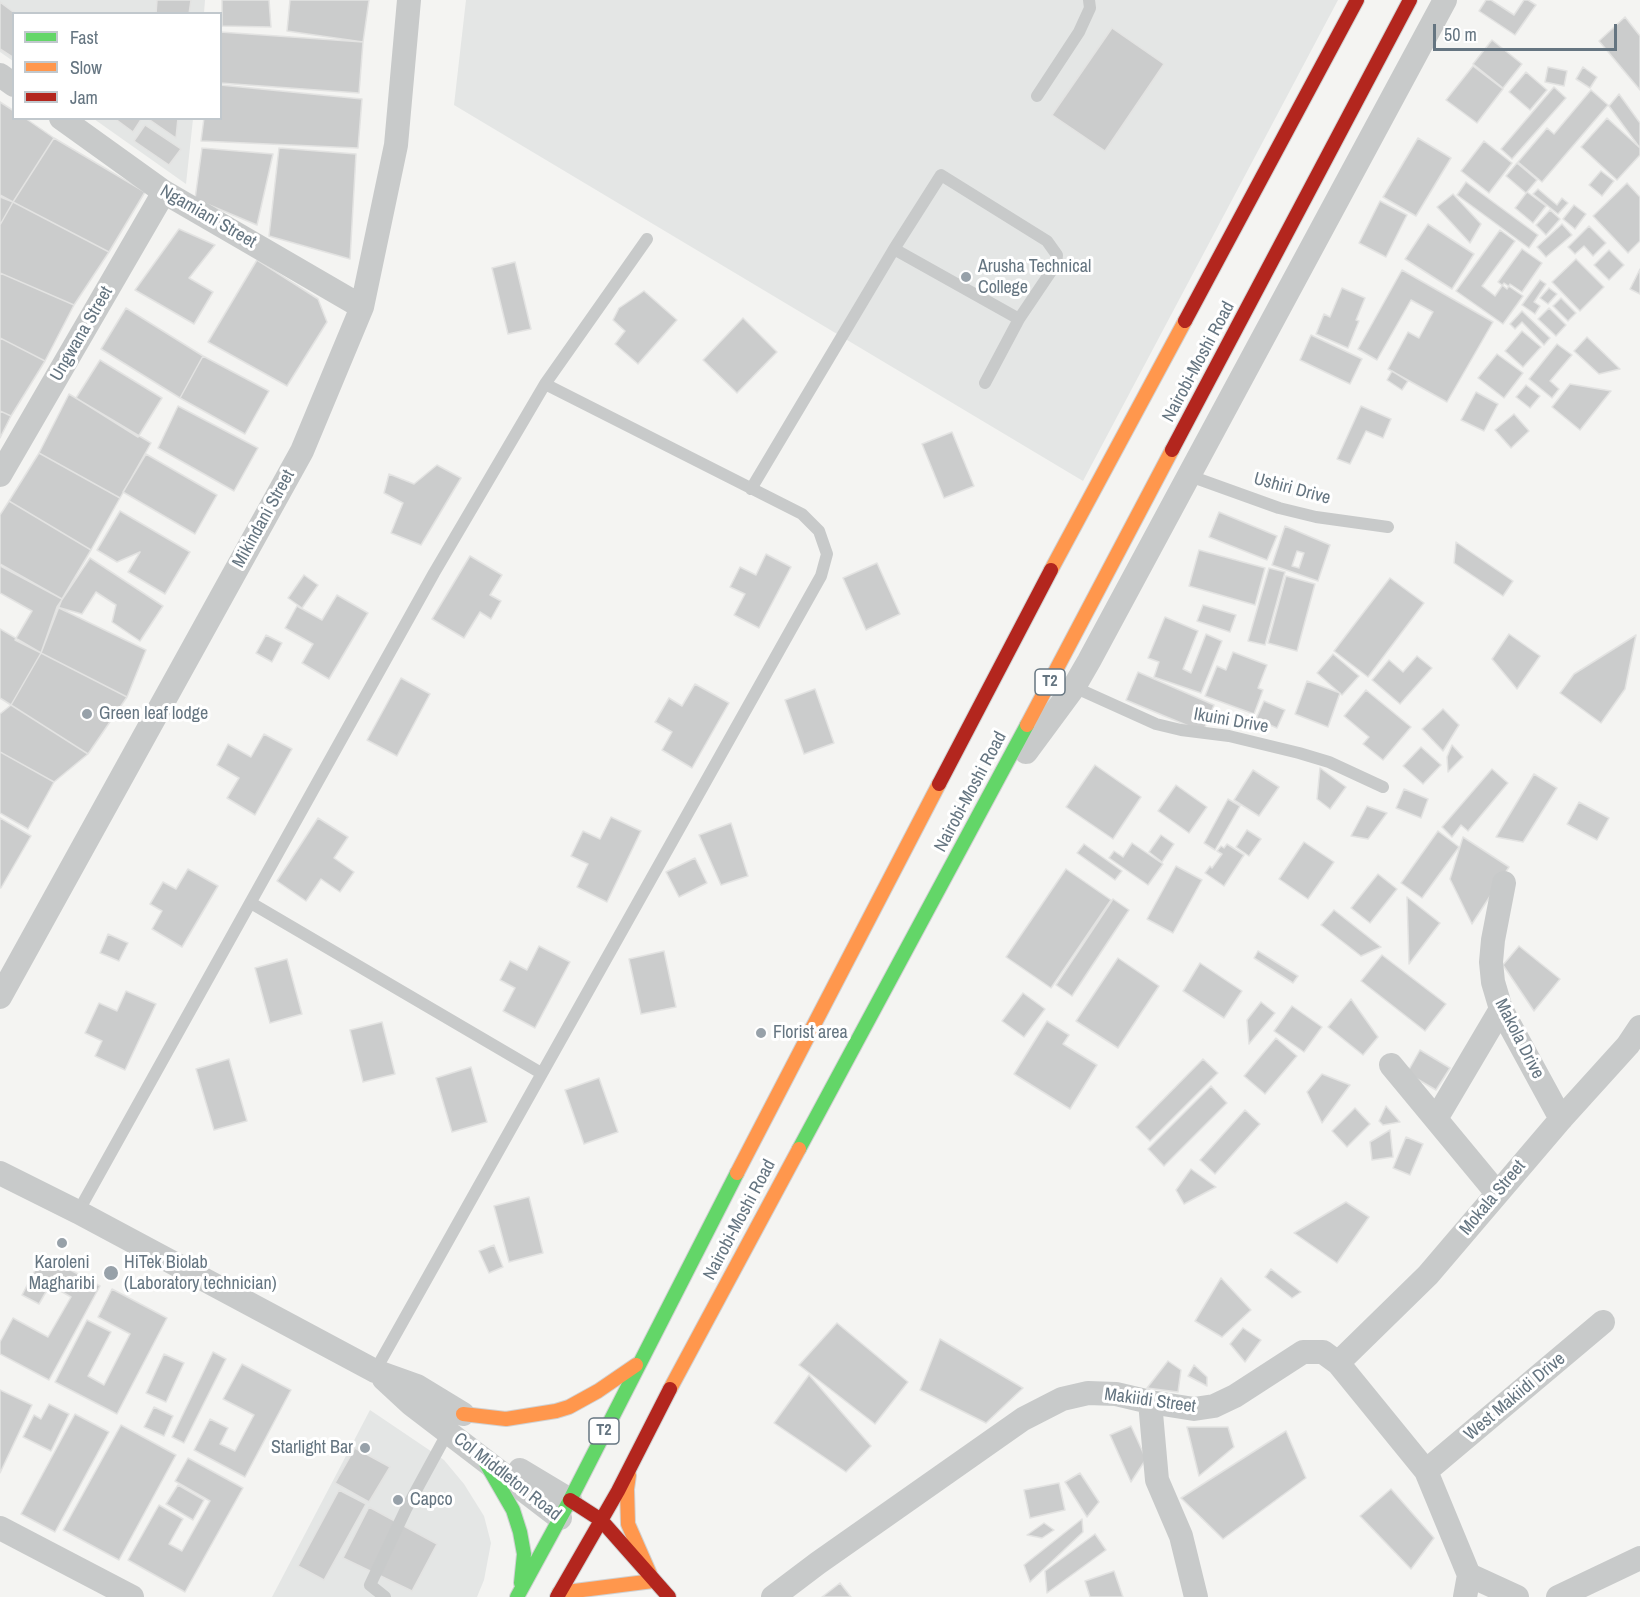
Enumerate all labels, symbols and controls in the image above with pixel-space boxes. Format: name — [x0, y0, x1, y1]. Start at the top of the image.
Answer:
legend — [12, 12, 222, 120]
scale bar — [1436, 12, 1620, 50]
text: 50 m — [1444, 22, 1477, 47]
text: Fast — [70, 25, 98, 50]
text: Slow — [70, 55, 102, 80]
text: Jam — [70, 85, 98, 110]
street label: Ngamiani Street — [156, 181, 260, 253]
place label: Arusha Technical College — [978, 256, 1091, 298]
marker: Arusha Technical College — [959, 270, 973, 284]
street label: Ungwana Street — [46, 283, 118, 385]
street label: Nairobi-Moshi Road — [1158, 298, 1240, 426]
street label: Mikindani Street — [228, 466, 300, 572]
street label: Ushiri Drive — [1251, 468, 1333, 510]
road number: T2 — [1035, 669, 1065, 695]
place label: Green leaf lodge — [99, 703, 208, 725]
street label: Ikuini Drive — [1192, 704, 1270, 738]
marker: Green leaf lodge — [80, 707, 94, 721]
street label: Nairobi-Moshi Road — [930, 728, 1012, 856]
street label: Makola Drive — [1490, 995, 1548, 1083]
place label: Florist area — [773, 1022, 848, 1044]
marker: Florist area — [754, 1026, 768, 1040]
street label: Nairobi-Moshi Road — [699, 1156, 781, 1284]
street label: Mokala Street — [1455, 1156, 1531, 1240]
marker: Karoleni Magharibi — [55, 1236, 69, 1250]
place label: Karoleni Magharibi — [29, 1252, 95, 1294]
place label: HiTek Biolab (Laboratory technician) — [124, 1252, 277, 1294]
marker: HiTek Biolab (Laboratory technician) — [102, 1264, 120, 1282]
street label: West Makiidi Drive — [1460, 1348, 1570, 1446]
street label: Makiidi Street — [1103, 1384, 1197, 1418]
road number: T2 — [589, 1418, 619, 1444]
street label: Col Middleton Road — [449, 1428, 565, 1526]
place label: Starlight Bar — [271, 1437, 353, 1459]
marker: Starlight Bar — [358, 1441, 372, 1455]
place label: Capco — [410, 1489, 453, 1511]
marker: Capco — [391, 1493, 405, 1507]

